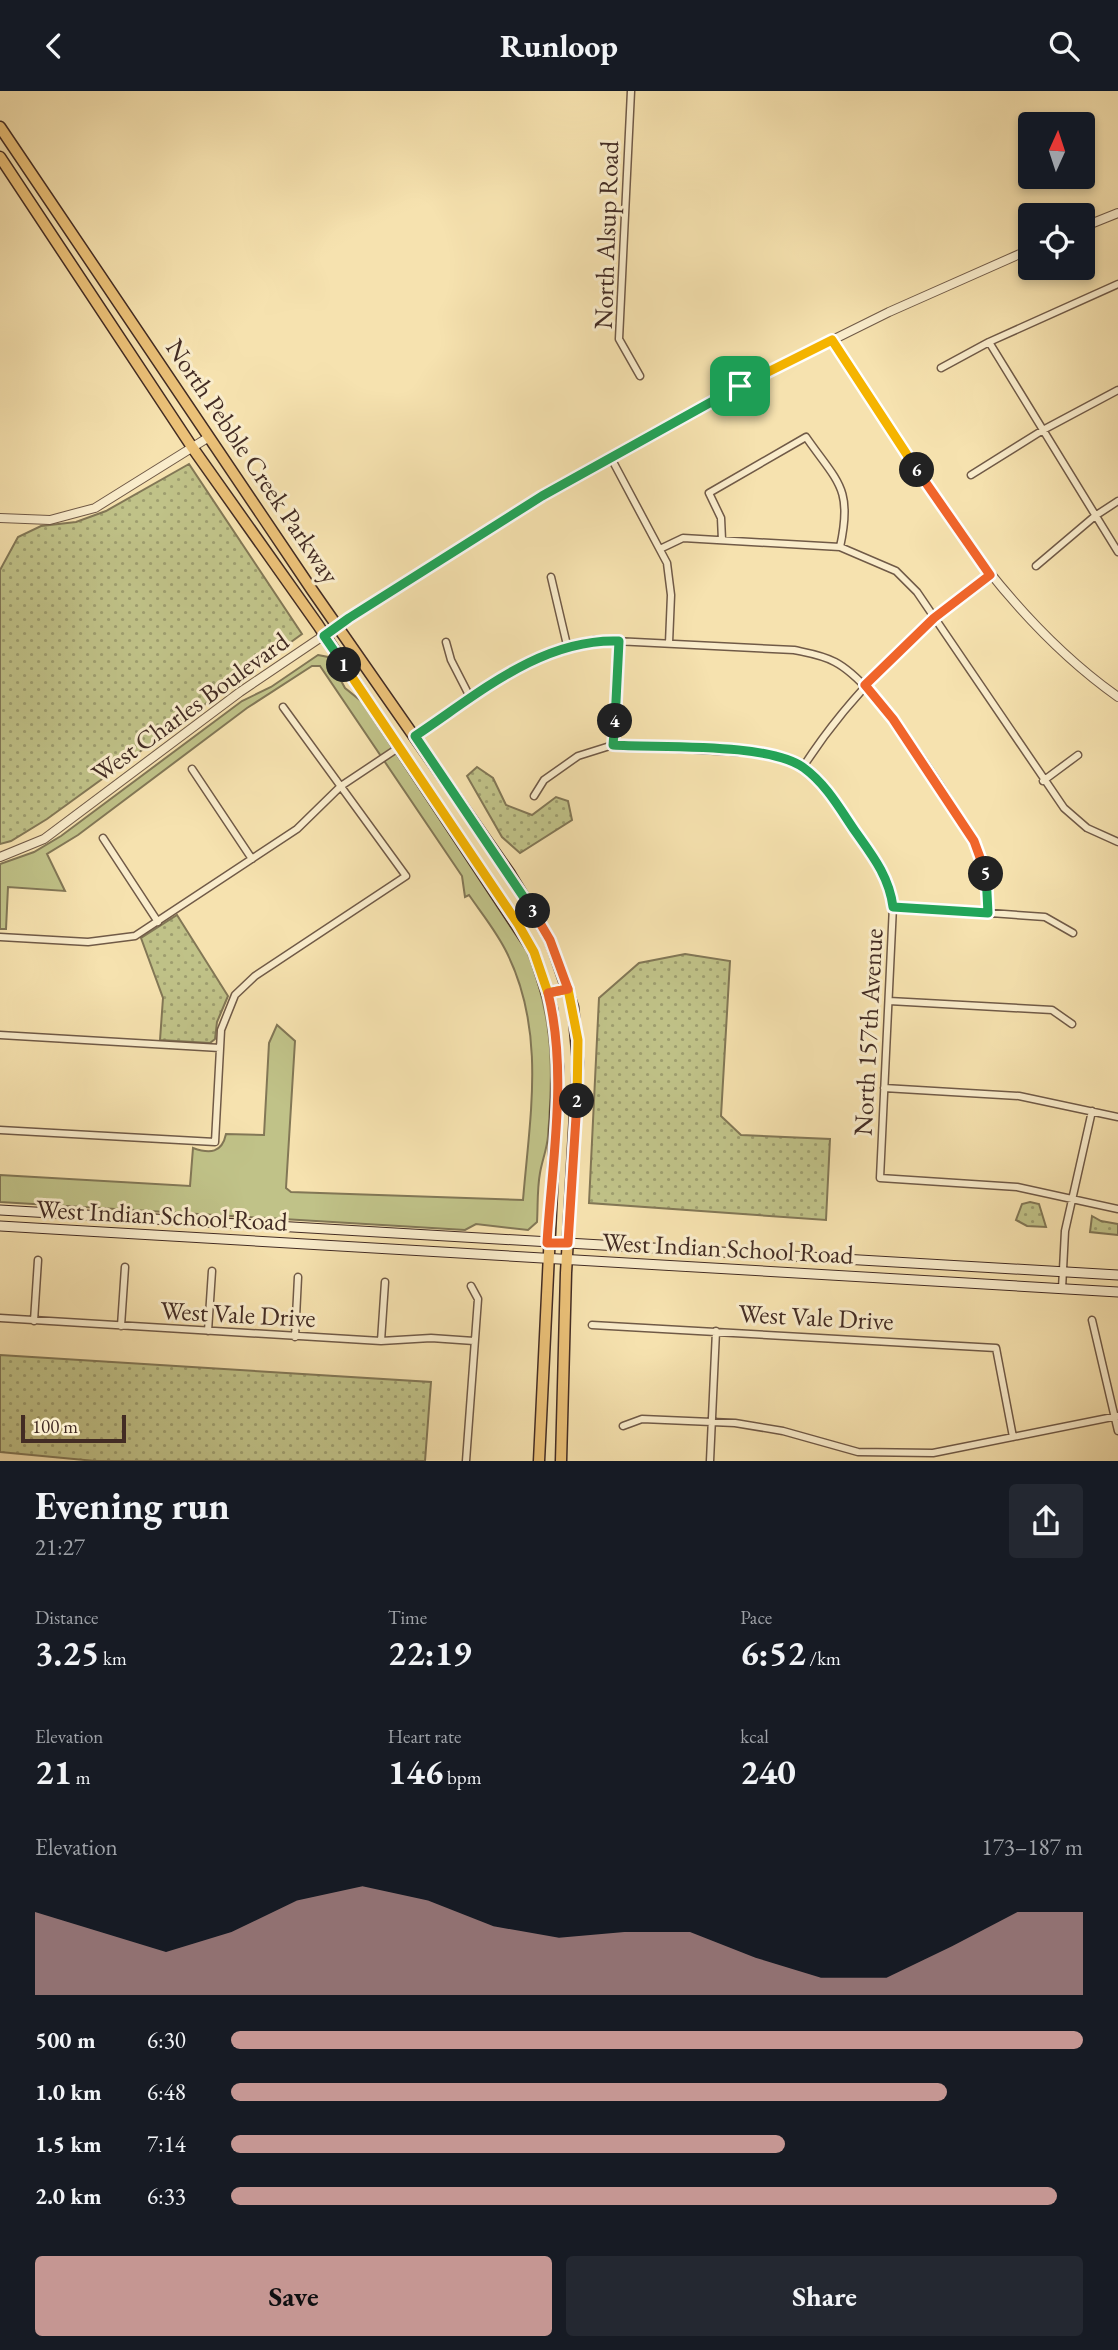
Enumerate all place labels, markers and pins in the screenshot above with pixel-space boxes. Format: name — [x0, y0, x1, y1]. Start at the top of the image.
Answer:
pin — [710, 356, 770, 416]
pin: 6 — [900, 453, 934, 487]
pin: 1 — [326, 647, 362, 683]
pin: 4 — [598, 703, 632, 739]
pin: 5 — [968, 857, 1004, 891]
pin: 3 — [516, 893, 550, 929]
pin: 2 — [560, 1083, 594, 1119]

